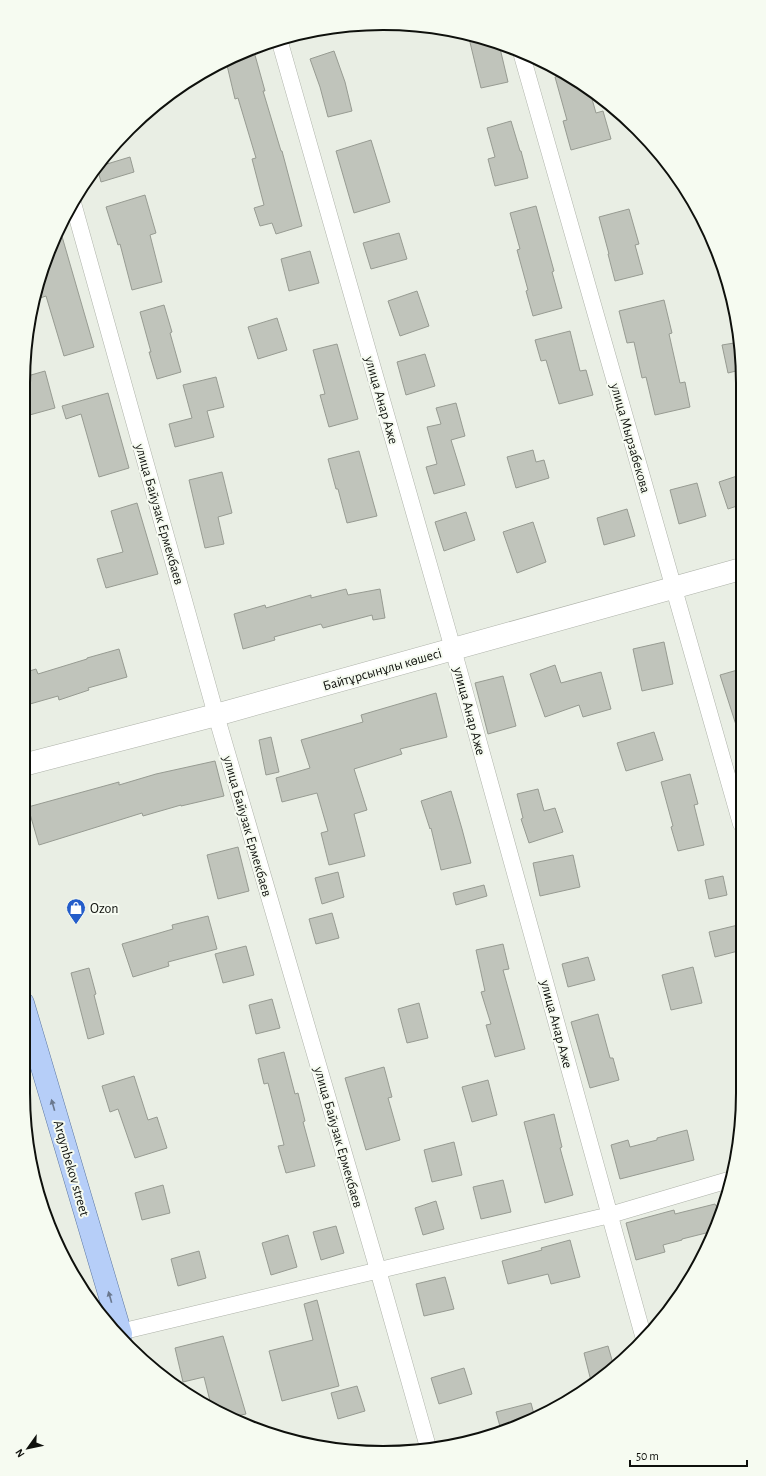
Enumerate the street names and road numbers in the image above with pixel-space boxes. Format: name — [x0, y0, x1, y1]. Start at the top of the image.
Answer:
street label: улица Анар Аже — [362, 354, 400, 446]
street label: улица Мырзабекова — [607, 381, 653, 495]
street label: улица Байузак Ермекбаев — [132, 441, 186, 586]
street label: Байтұрсынұлы көшесі — [321, 646, 443, 694]
street label: улица Анар Аже — [450, 665, 488, 757]
street label: улица Байузак Ермекбаев — [220, 753, 274, 898]
street label: улица Анар Аже — [537, 978, 575, 1070]
street label: улица Байузак Ермекбаев — [311, 1064, 365, 1209]
street label: Arqynbekov street — [51, 1119, 92, 1218]

